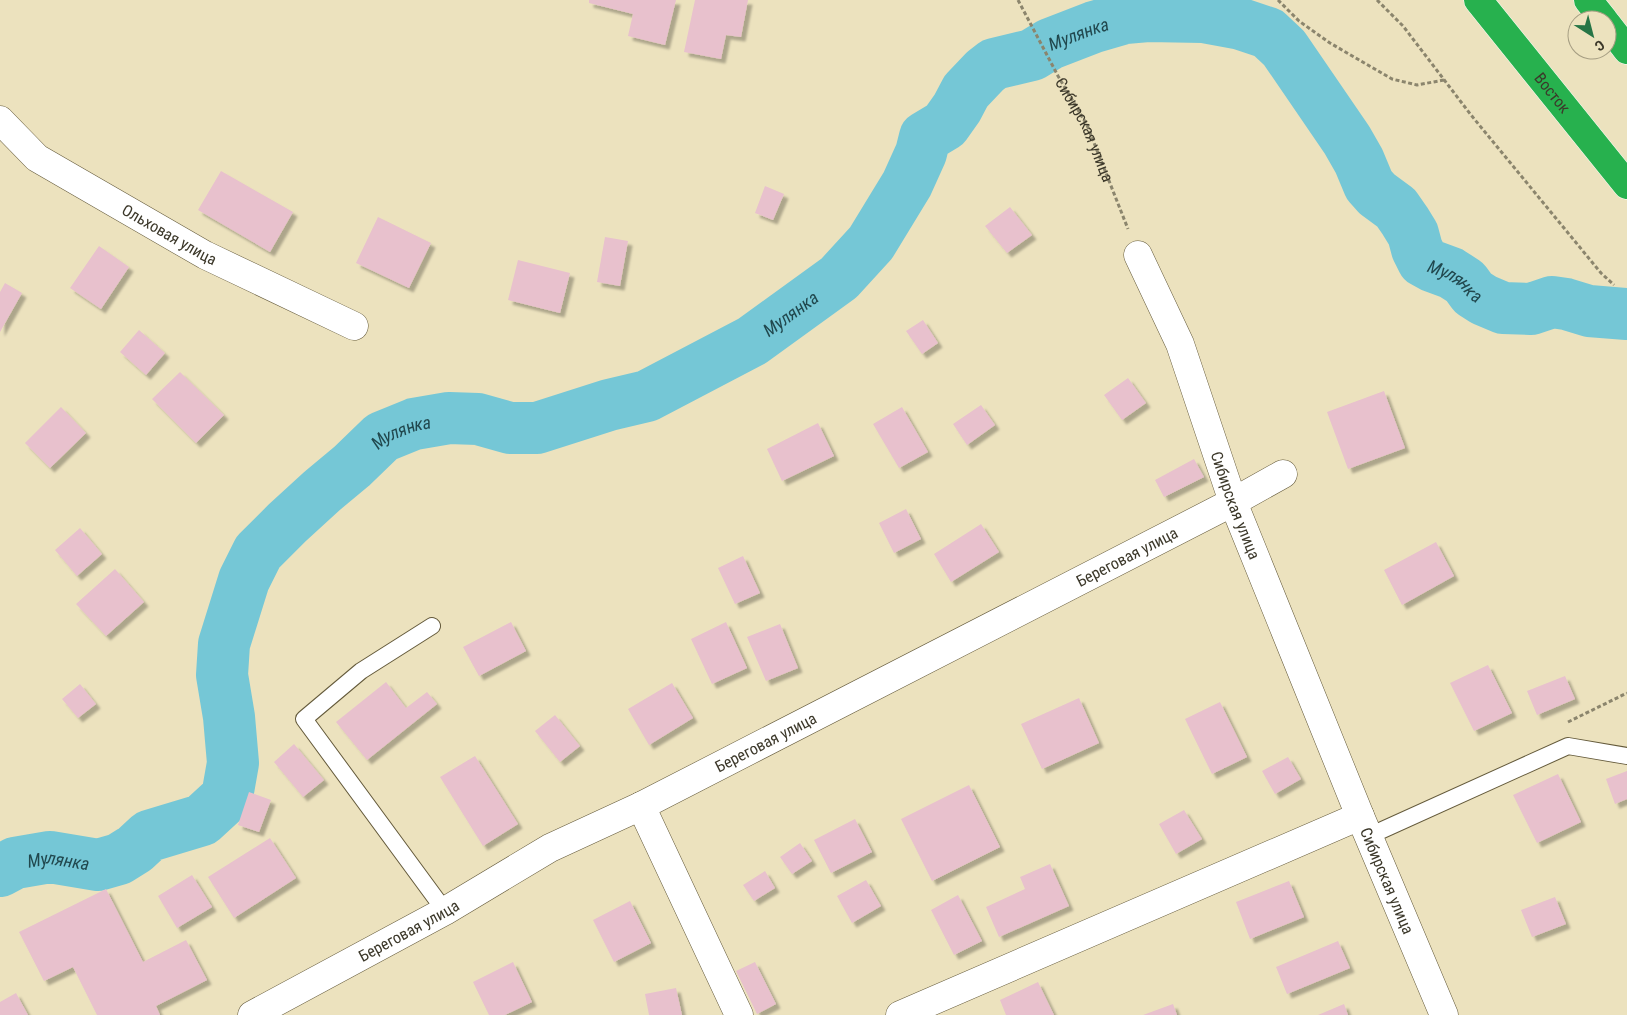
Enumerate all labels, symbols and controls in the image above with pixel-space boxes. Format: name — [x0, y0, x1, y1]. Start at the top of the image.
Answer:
north arrow — [1567, 10, 1617, 60]
water label: Мулянка — [1045, 13, 1111, 54]
text: С — [1592, 37, 1608, 54]
street label: Восток — [1531, 69, 1575, 117]
street label: Сибирская улица — [1051, 74, 1118, 184]
street label: Ольховая улица — [119, 200, 220, 269]
water label: Мулянка — [1425, 255, 1486, 307]
water label: Мулянка — [759, 286, 822, 340]
water label: Мулянка — [366, 411, 432, 453]
street label: Сибирская улица — [1207, 449, 1265, 562]
street label: Береговая улица — [1073, 523, 1181, 590]
street label: Береговая улица — [712, 708, 819, 776]
street label: Сибирская улица — [1356, 825, 1418, 937]
water label: Мулянка — [25, 846, 91, 874]
street label: Береговая улица — [355, 895, 462, 965]

